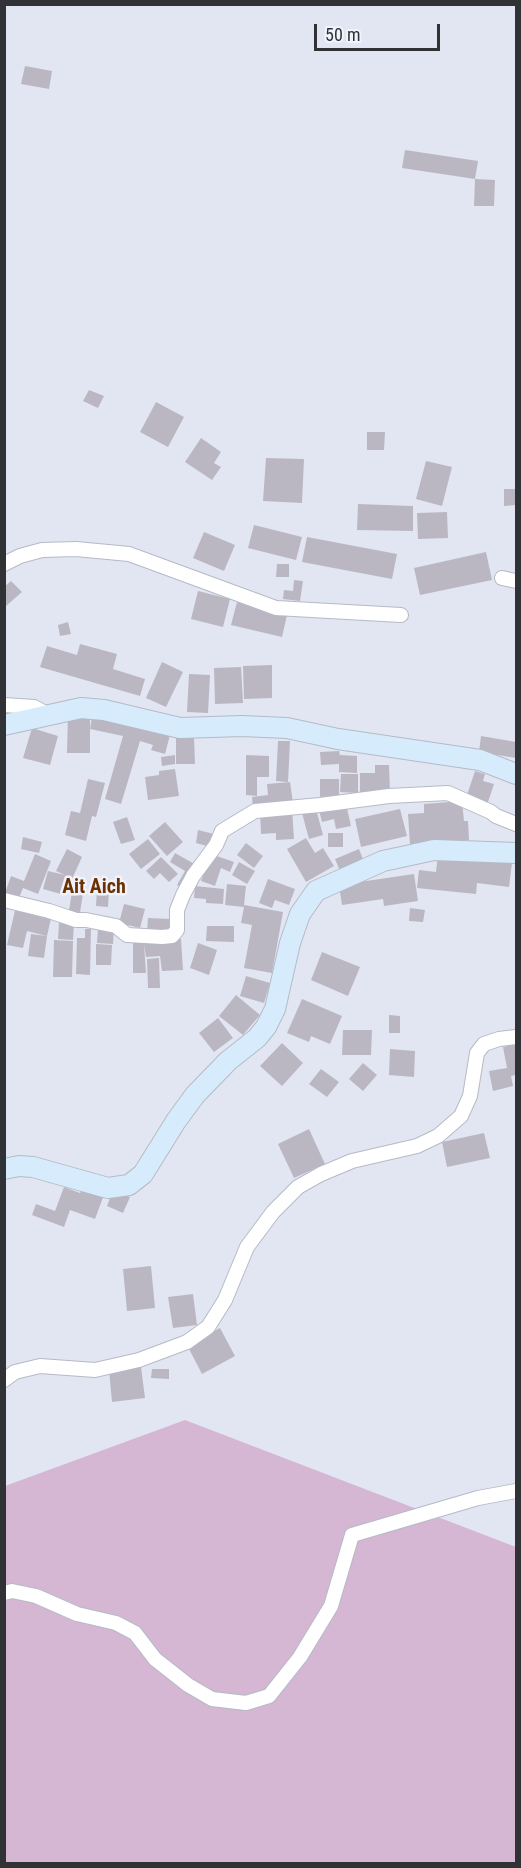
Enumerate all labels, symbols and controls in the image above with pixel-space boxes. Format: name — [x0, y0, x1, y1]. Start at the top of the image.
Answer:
scale bar — [317, 12, 443, 50]
text: 50 m — [325, 24, 360, 45]
district label: Ait Aich — [62, 876, 126, 900]

